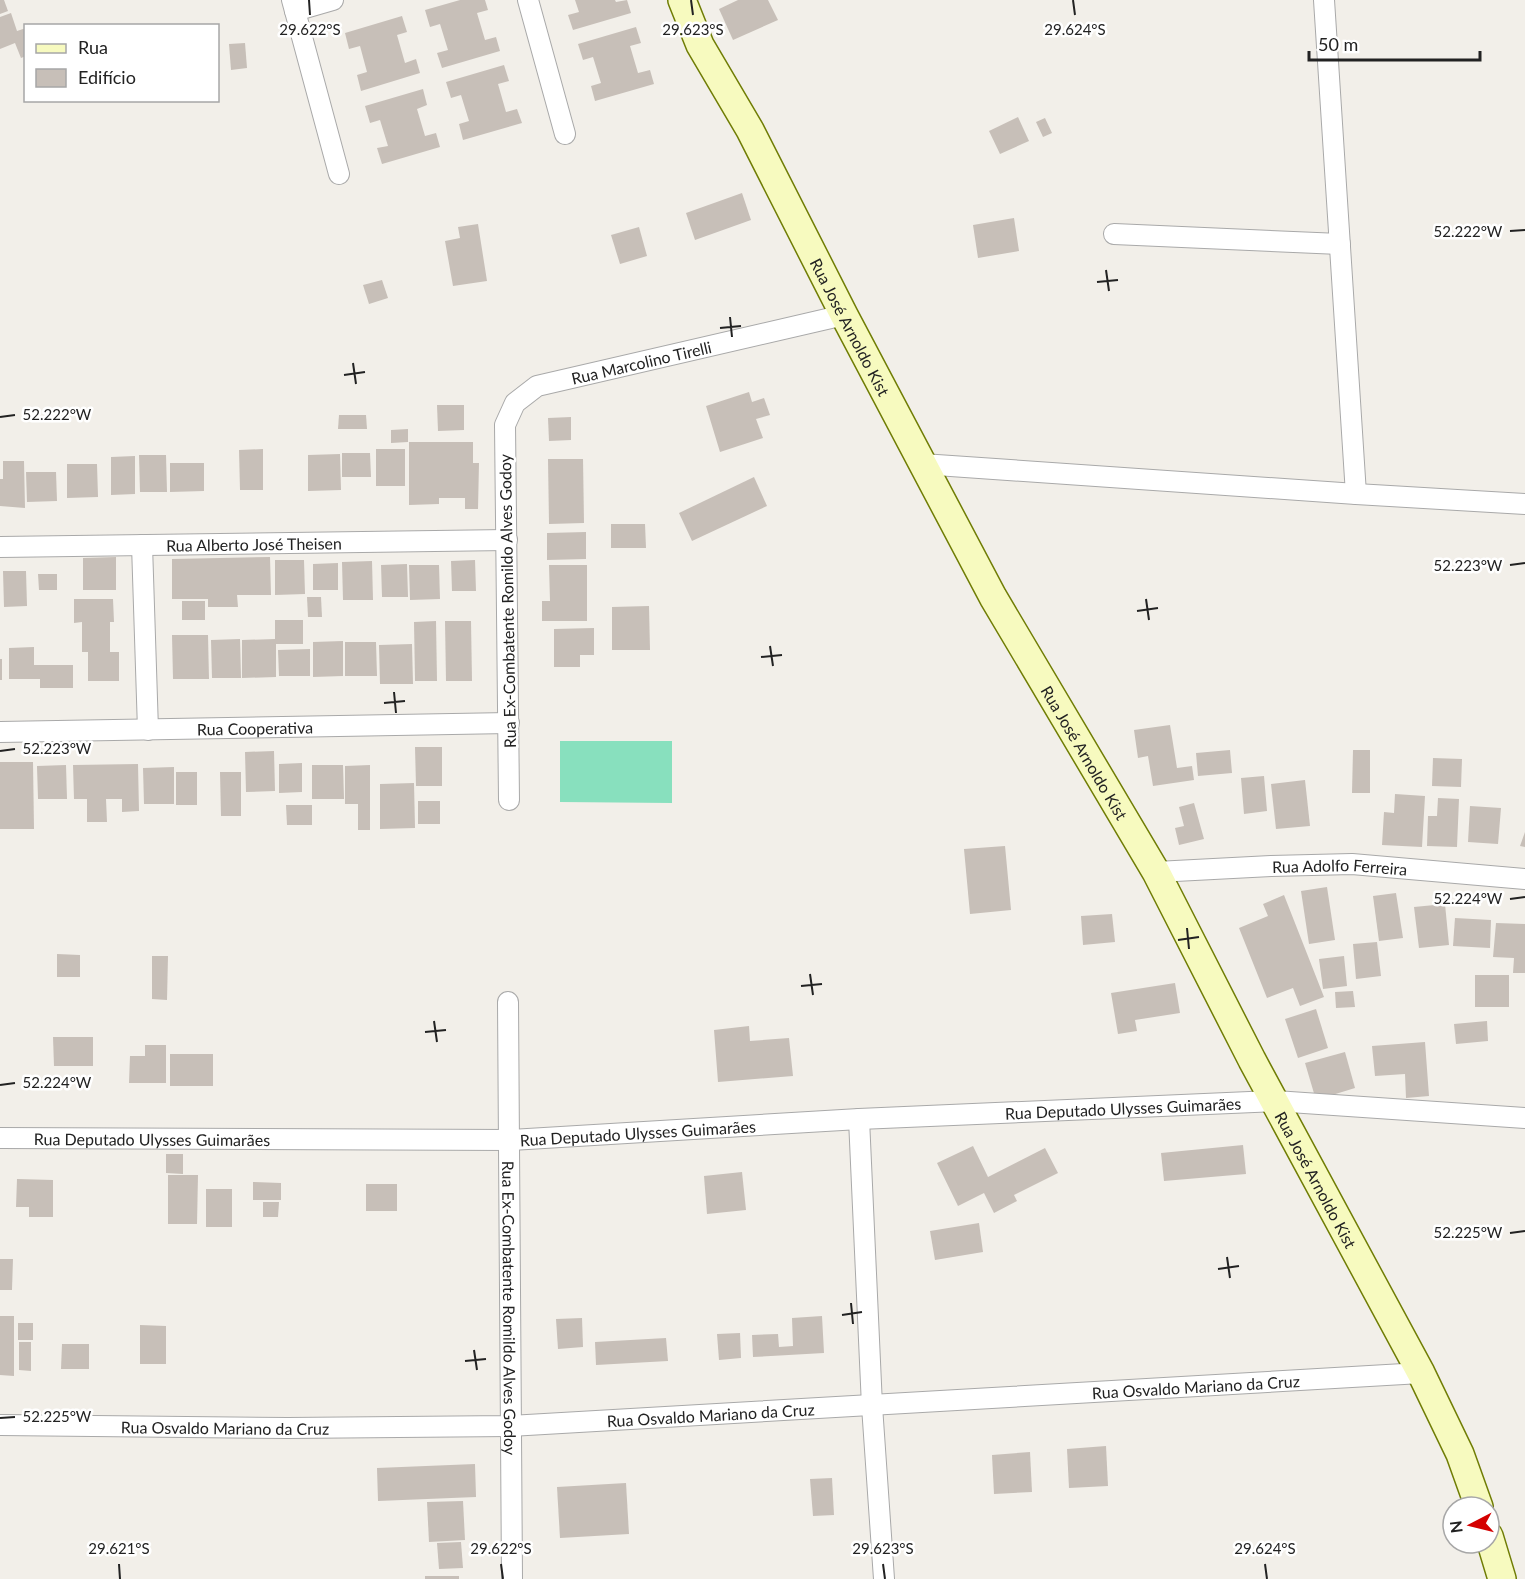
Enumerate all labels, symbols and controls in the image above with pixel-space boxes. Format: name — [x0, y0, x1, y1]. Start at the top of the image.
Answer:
text: 29.622°S — [279, 20, 341, 38]
text: 29.623°S — [662, 20, 724, 38]
text: 29.624°S — [1044, 20, 1106, 38]
legend — [24, 24, 219, 102]
scale bar — [1309, 24, 1480, 62]
text: 50 m — [1318, 33, 1358, 55]
text: Rua — [78, 36, 108, 58]
text: Edifício — [78, 66, 136, 88]
text: 52.222°W — [1434, 222, 1503, 240]
street label: Rua José Arnoldo Kist — [807, 255, 894, 399]
street label: Rua Marcolino Tirelli — [569, 336, 713, 387]
text: 52.222°W — [23, 405, 92, 423]
street label: Rua Ex-Combatente Romildo Alves Godoy — [495, 453, 519, 748]
street label: Rua Alberto José Theisen — [166, 533, 342, 554]
text: 52.223°W — [1434, 556, 1503, 574]
street label: Rua José Arnoldo Kist — [1038, 682, 1132, 823]
street label: Rua Cooperativa — [197, 717, 313, 738]
text: 52.223°W — [23, 739, 92, 757]
street label: Rua Adolfo Ferreira — [1272, 854, 1408, 878]
text: 52.224°W — [1434, 889, 1503, 907]
text: 52.224°W — [23, 1073, 92, 1091]
street label: Rua Deputado Ulysses Guimarães — [1005, 1093, 1242, 1122]
street label: Rua José Arnoldo Kist — [1272, 1108, 1361, 1251]
street label: Rua Deputado Ulysses Guimarães — [519, 1116, 756, 1149]
street label: Rua Deputado Ulysses Guimarães — [34, 1129, 270, 1149]
street label: Rua Ex-Combatente Romildo Alves Godoy — [500, 1161, 521, 1456]
text: 52.225°W — [1434, 1223, 1503, 1241]
street label: Rua Osvaldo Mariano da Cruz — [1091, 1371, 1300, 1402]
street label: Rua Osvaldo Mariano da Cruz — [606, 1399, 815, 1430]
text: 52.225°W — [23, 1407, 92, 1425]
street label: Rua Osvaldo Mariano da Cruz — [121, 1417, 329, 1438]
north arrow — [1441, 1495, 1501, 1555]
text: N — [1445, 1520, 1466, 1534]
text: 29.621°S — [88, 1539, 150, 1557]
text: 29.622°S — [470, 1539, 532, 1557]
text: 29.623°S — [852, 1539, 914, 1557]
text: 29.624°S — [1234, 1539, 1296, 1557]

